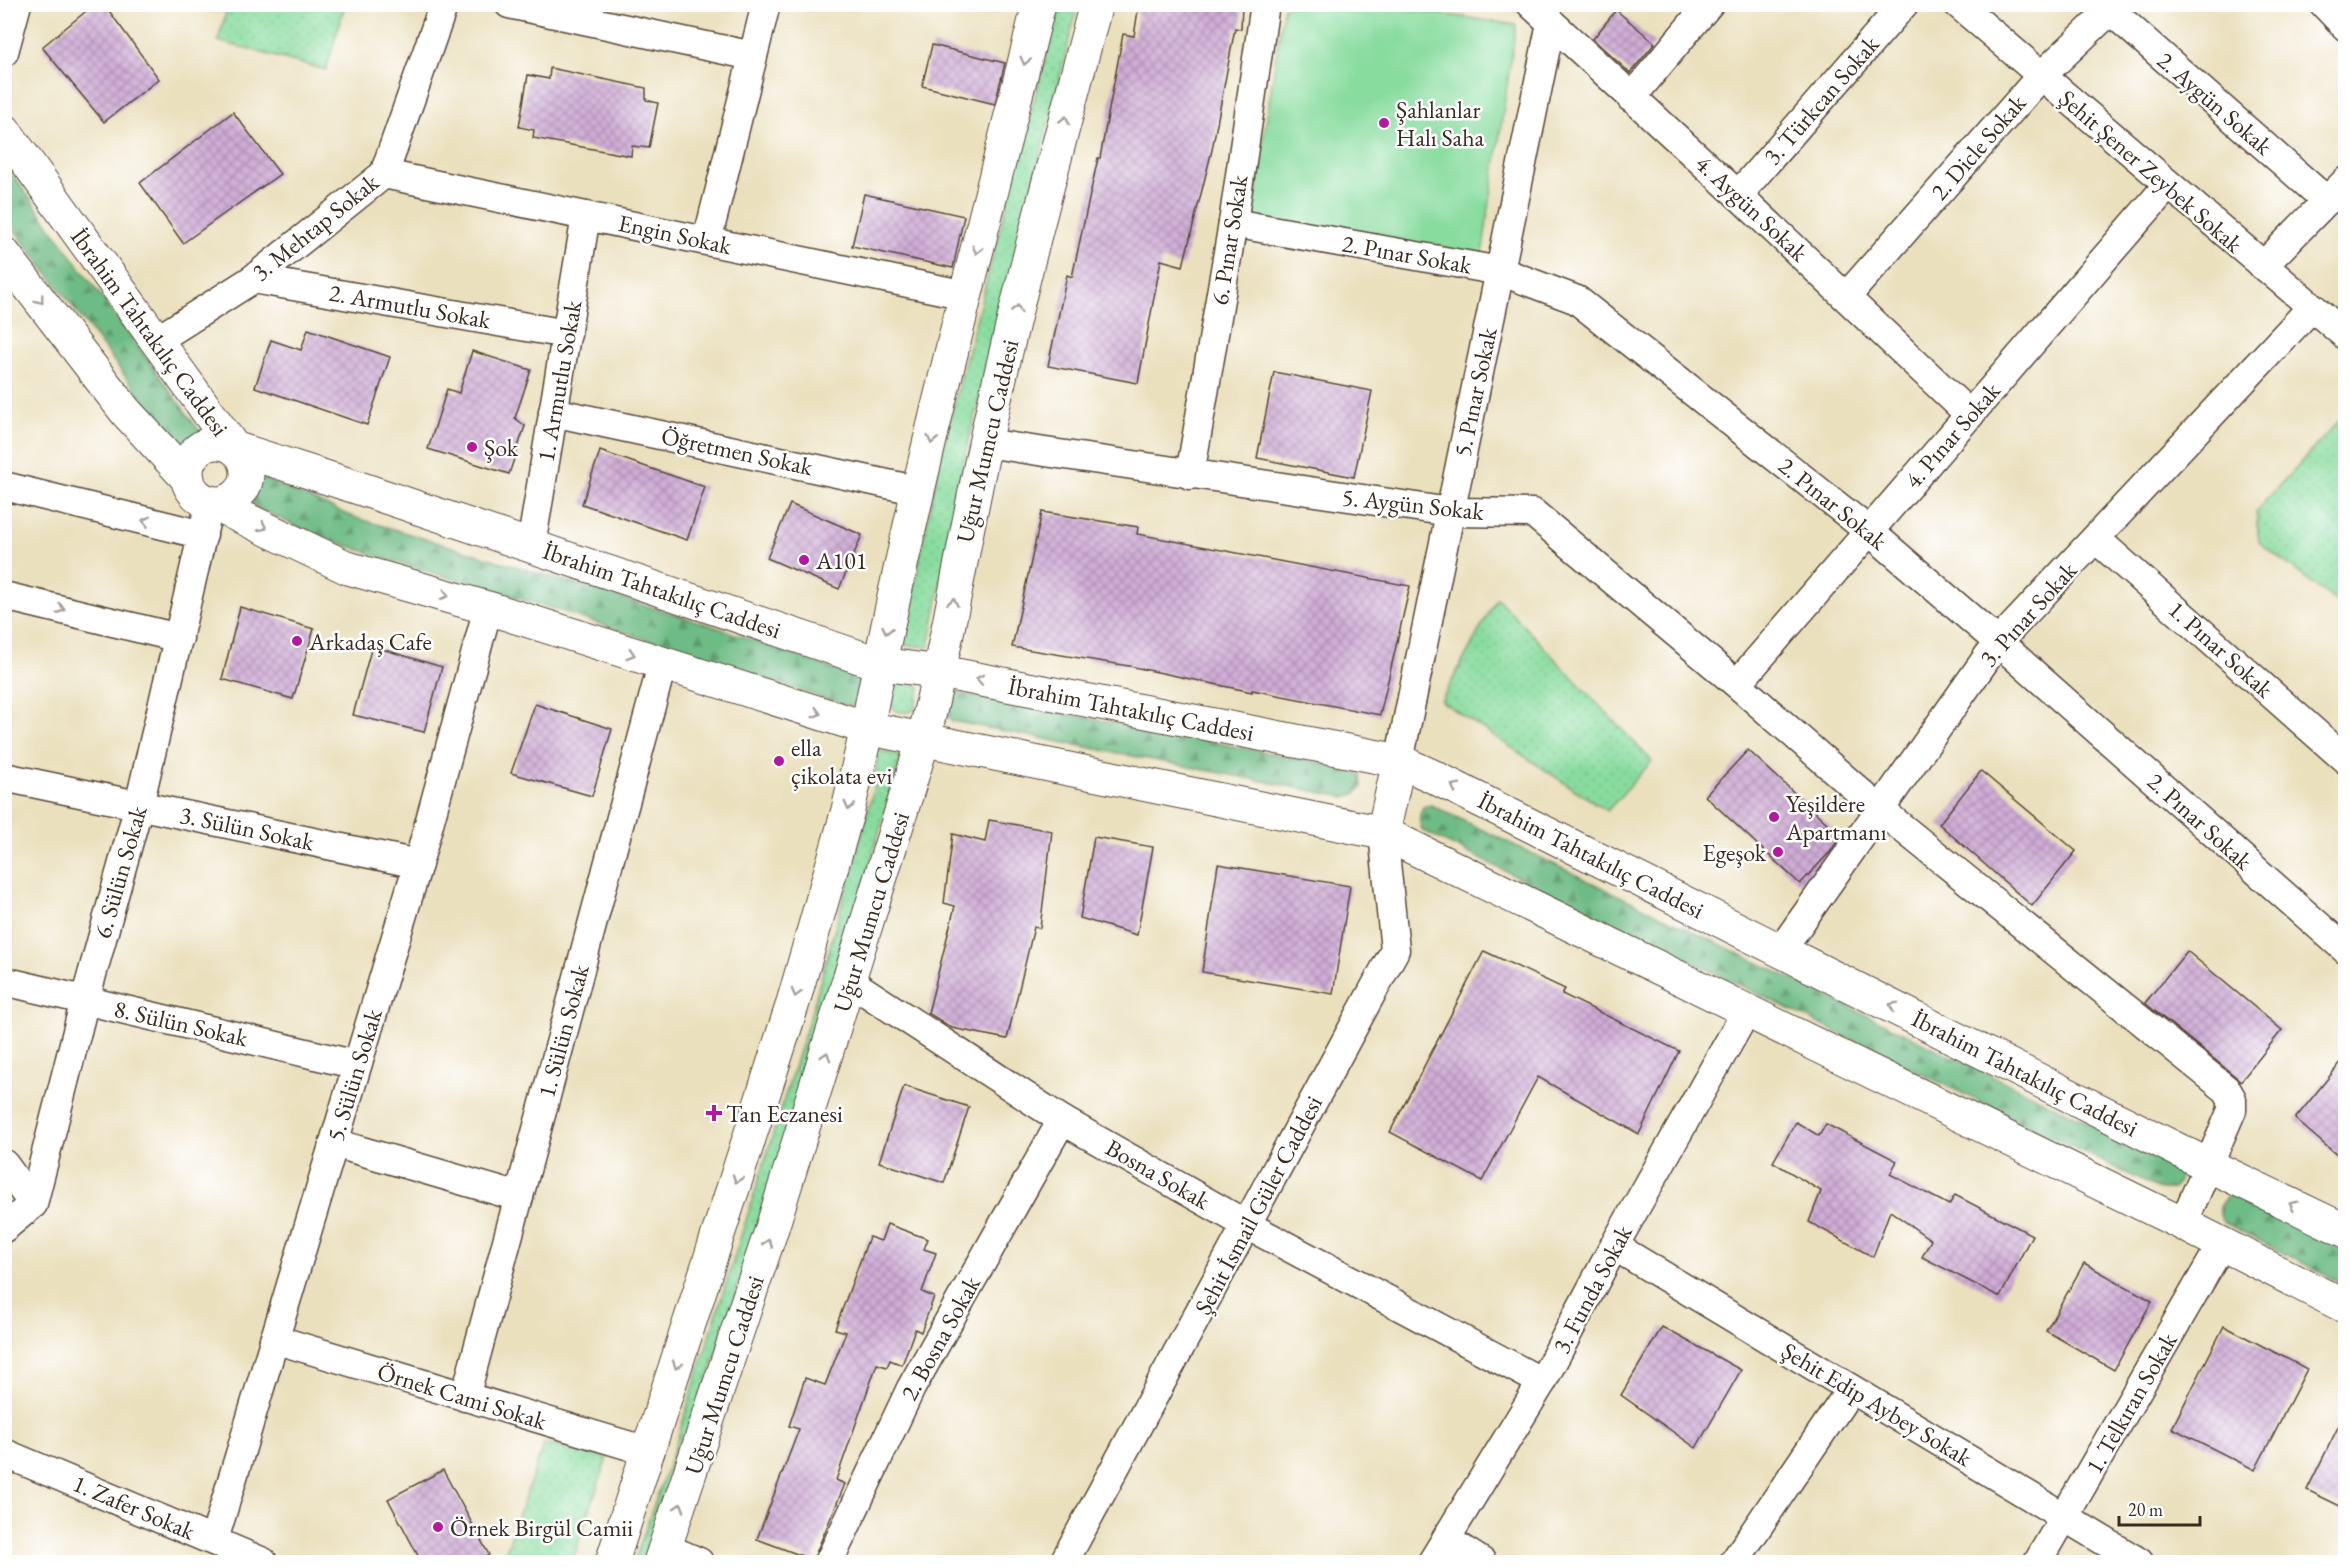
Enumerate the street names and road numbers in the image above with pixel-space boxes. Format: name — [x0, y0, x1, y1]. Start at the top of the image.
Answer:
street label: 3. Türkcan Sokak — [1756, 28, 1886, 171]
street label: 2. Aygün Sokak — [2151, 45, 2280, 162]
street label: Şehit Şener Zeybek Sokak — [2053, 83, 2250, 260]
street label: 2. Dicle Sokak — [1924, 87, 2033, 206]
street label: 4. Aygün Sokak — [1689, 148, 1815, 268]
street label: 3. Mehtap Sokak — [245, 166, 385, 287]
street label: 6. Pınar Sokak — [1203, 172, 1255, 307]
street label: Engin Sokak — [616, 207, 735, 261]
street label: İbrahim Tahtakılıç Caddesi — [64, 222, 236, 442]
street label: 2. Pınar Sokak — [1340, 227, 1475, 281]
street label: 2. Armutlu Sokak — [327, 277, 494, 336]
street label: 1. Armutlu Sokak — [530, 297, 589, 464]
street label: 5. Pınar Sokak — [1446, 324, 1504, 459]
street label: Uğur Mumcu Caddesi — [949, 336, 1025, 546]
street label: 4. Pınar Sokak — [1897, 375, 2007, 495]
street label: Öğretmen Sokak — [658, 420, 816, 482]
street label: 2. Pınar Sokak — [1772, 450, 1894, 557]
street label: 5. Aygün Sokak — [1340, 481, 1486, 527]
street label: İbrahim Tahtakılıç Caddesi — [539, 535, 785, 645]
street label: 3. Pınar Sokak — [1973, 554, 2084, 673]
street label: 1. Pınar Sokak — [2162, 594, 2281, 705]
street label: İbrahim Tahtakılıç Caddesi — [1006, 670, 1257, 748]
street label: 2. Pınar Sokak — [2141, 766, 2260, 877]
street label: İbrahim Tahtakılıç Caddesi — [1473, 785, 1709, 926]
street label: 3. Sülün Sokak — [177, 799, 318, 857]
street label: 6. Sülün Sokak — [86, 802, 154, 942]
street label: Uğur Mumcu Caddesi — [826, 808, 916, 1016]
street label: 1. Sülün Sokak — [530, 960, 596, 1101]
street label: 8. Sülün Sokak — [111, 993, 252, 1054]
street label: İbrahim Tahtakılıç Caddesi — [1907, 1003, 2143, 1144]
street label: 5. Sülün Sokak — [319, 1005, 389, 1145]
street label: Şehit İsmail Güler Caddesi — [1187, 1090, 1329, 1320]
street label: Bosna Sokak — [1100, 1132, 1216, 1217]
street label: 3. Funda Sokak — [1545, 1219, 1639, 1358]
street label: 2. Bosna Sokak — [893, 1270, 987, 1406]
street label: Uğur Mumcu Caddesi — [677, 1271, 771, 1479]
street label: 1. Telkıran Sokak — [2078, 1326, 2184, 1479]
street label: Şehit Edip Aybey Sokak — [1776, 1335, 1978, 1473]
street label: Örnek Cami Sokak — [374, 1356, 551, 1437]
street label: 1. Zafer Sokak — [68, 1467, 201, 1547]

